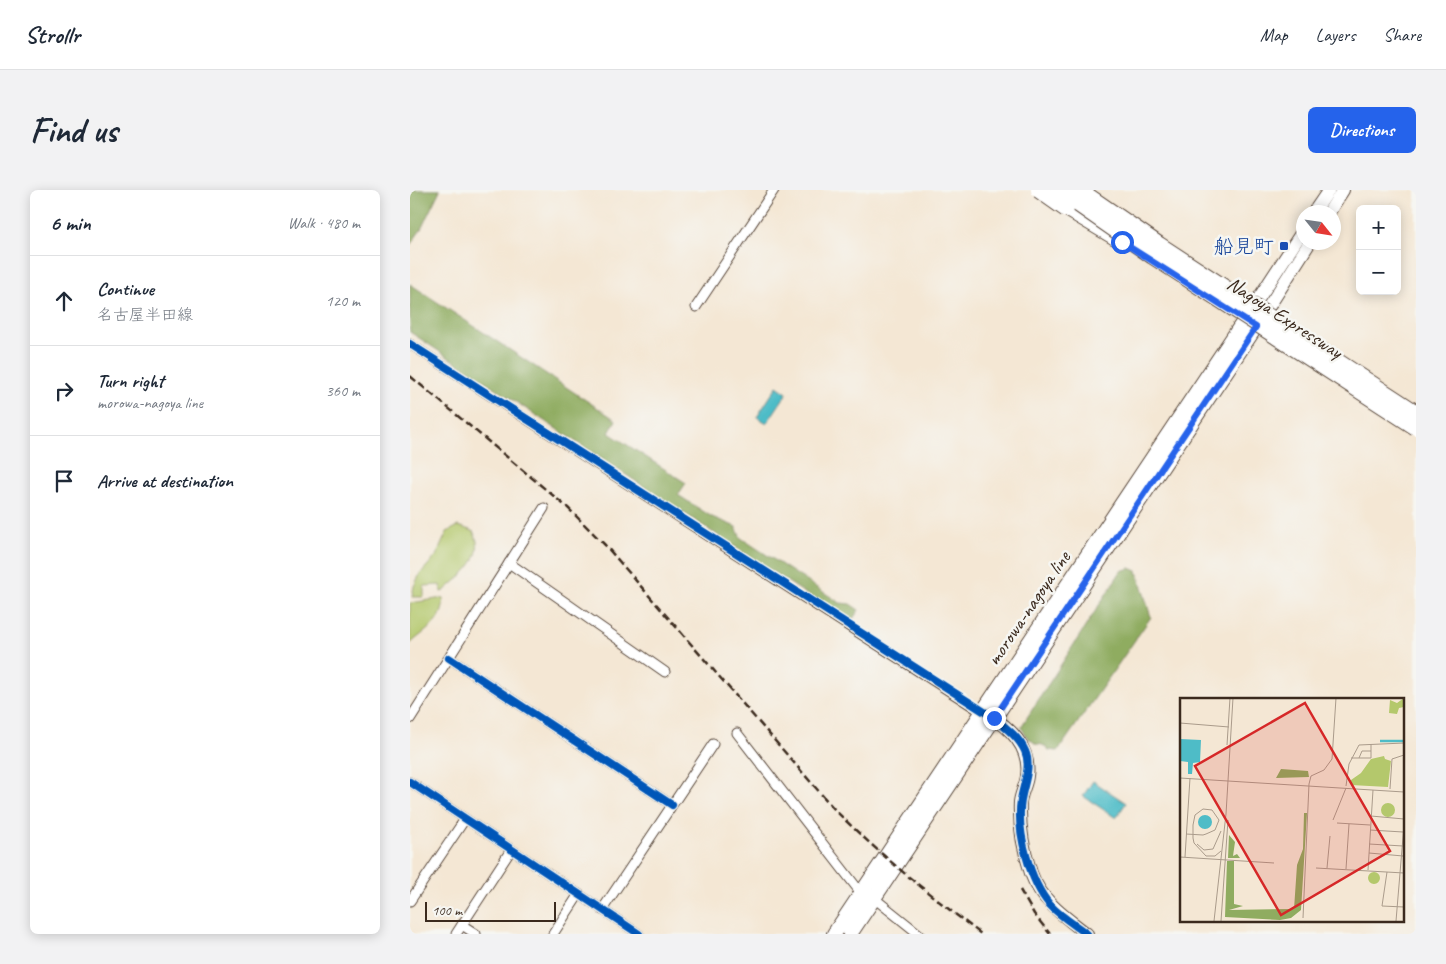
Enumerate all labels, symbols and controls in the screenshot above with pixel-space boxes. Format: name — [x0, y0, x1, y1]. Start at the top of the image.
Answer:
text: Strollr — [25, 20, 80, 50]
text: Map — [1260, 24, 1288, 46]
text: Layers — [1316, 24, 1355, 46]
text: Share — [1383, 24, 1421, 46]
button: Directions — [1308, 107, 1416, 153]
text: Find us — [30, 108, 117, 153]
north arrow — [1296, 205, 1341, 250]
map controls — [1356, 205, 1401, 295]
button: + — [1356, 205, 1401, 250]
text: 6 min — [50, 210, 91, 236]
text: Walk · 480 m — [288, 213, 360, 233]
route start — [1111, 231, 1134, 254]
place label: 船見町 — [1214, 234, 1274, 259]
marker: 船見町 — [1278, 240, 1290, 252]
button: − — [1356, 250, 1401, 295]
street label: Nagoya Expressway — [1222, 271, 1349, 365]
text: Continue — [97, 277, 154, 301]
icon: ahead — [50, 287, 78, 315]
text: 120 m — [326, 291, 360, 311]
text: 名古屋半田線 — [97, 305, 193, 325]
text: Turn right — [97, 369, 164, 393]
icon: right — [50, 377, 78, 405]
text: 360 m — [326, 381, 360, 401]
text: morowa-nagoya line — [97, 393, 203, 413]
icon: arrive — [50, 467, 78, 495]
text: Arrive at destination — [97, 469, 233, 493]
street label: morowa-nagoya line — [981, 545, 1077, 670]
inset map — [1180, 698, 1404, 922]
route end — [983, 707, 1006, 730]
scale bar — [425, 899, 556, 922]
text: 100 m — [432, 902, 462, 919]

